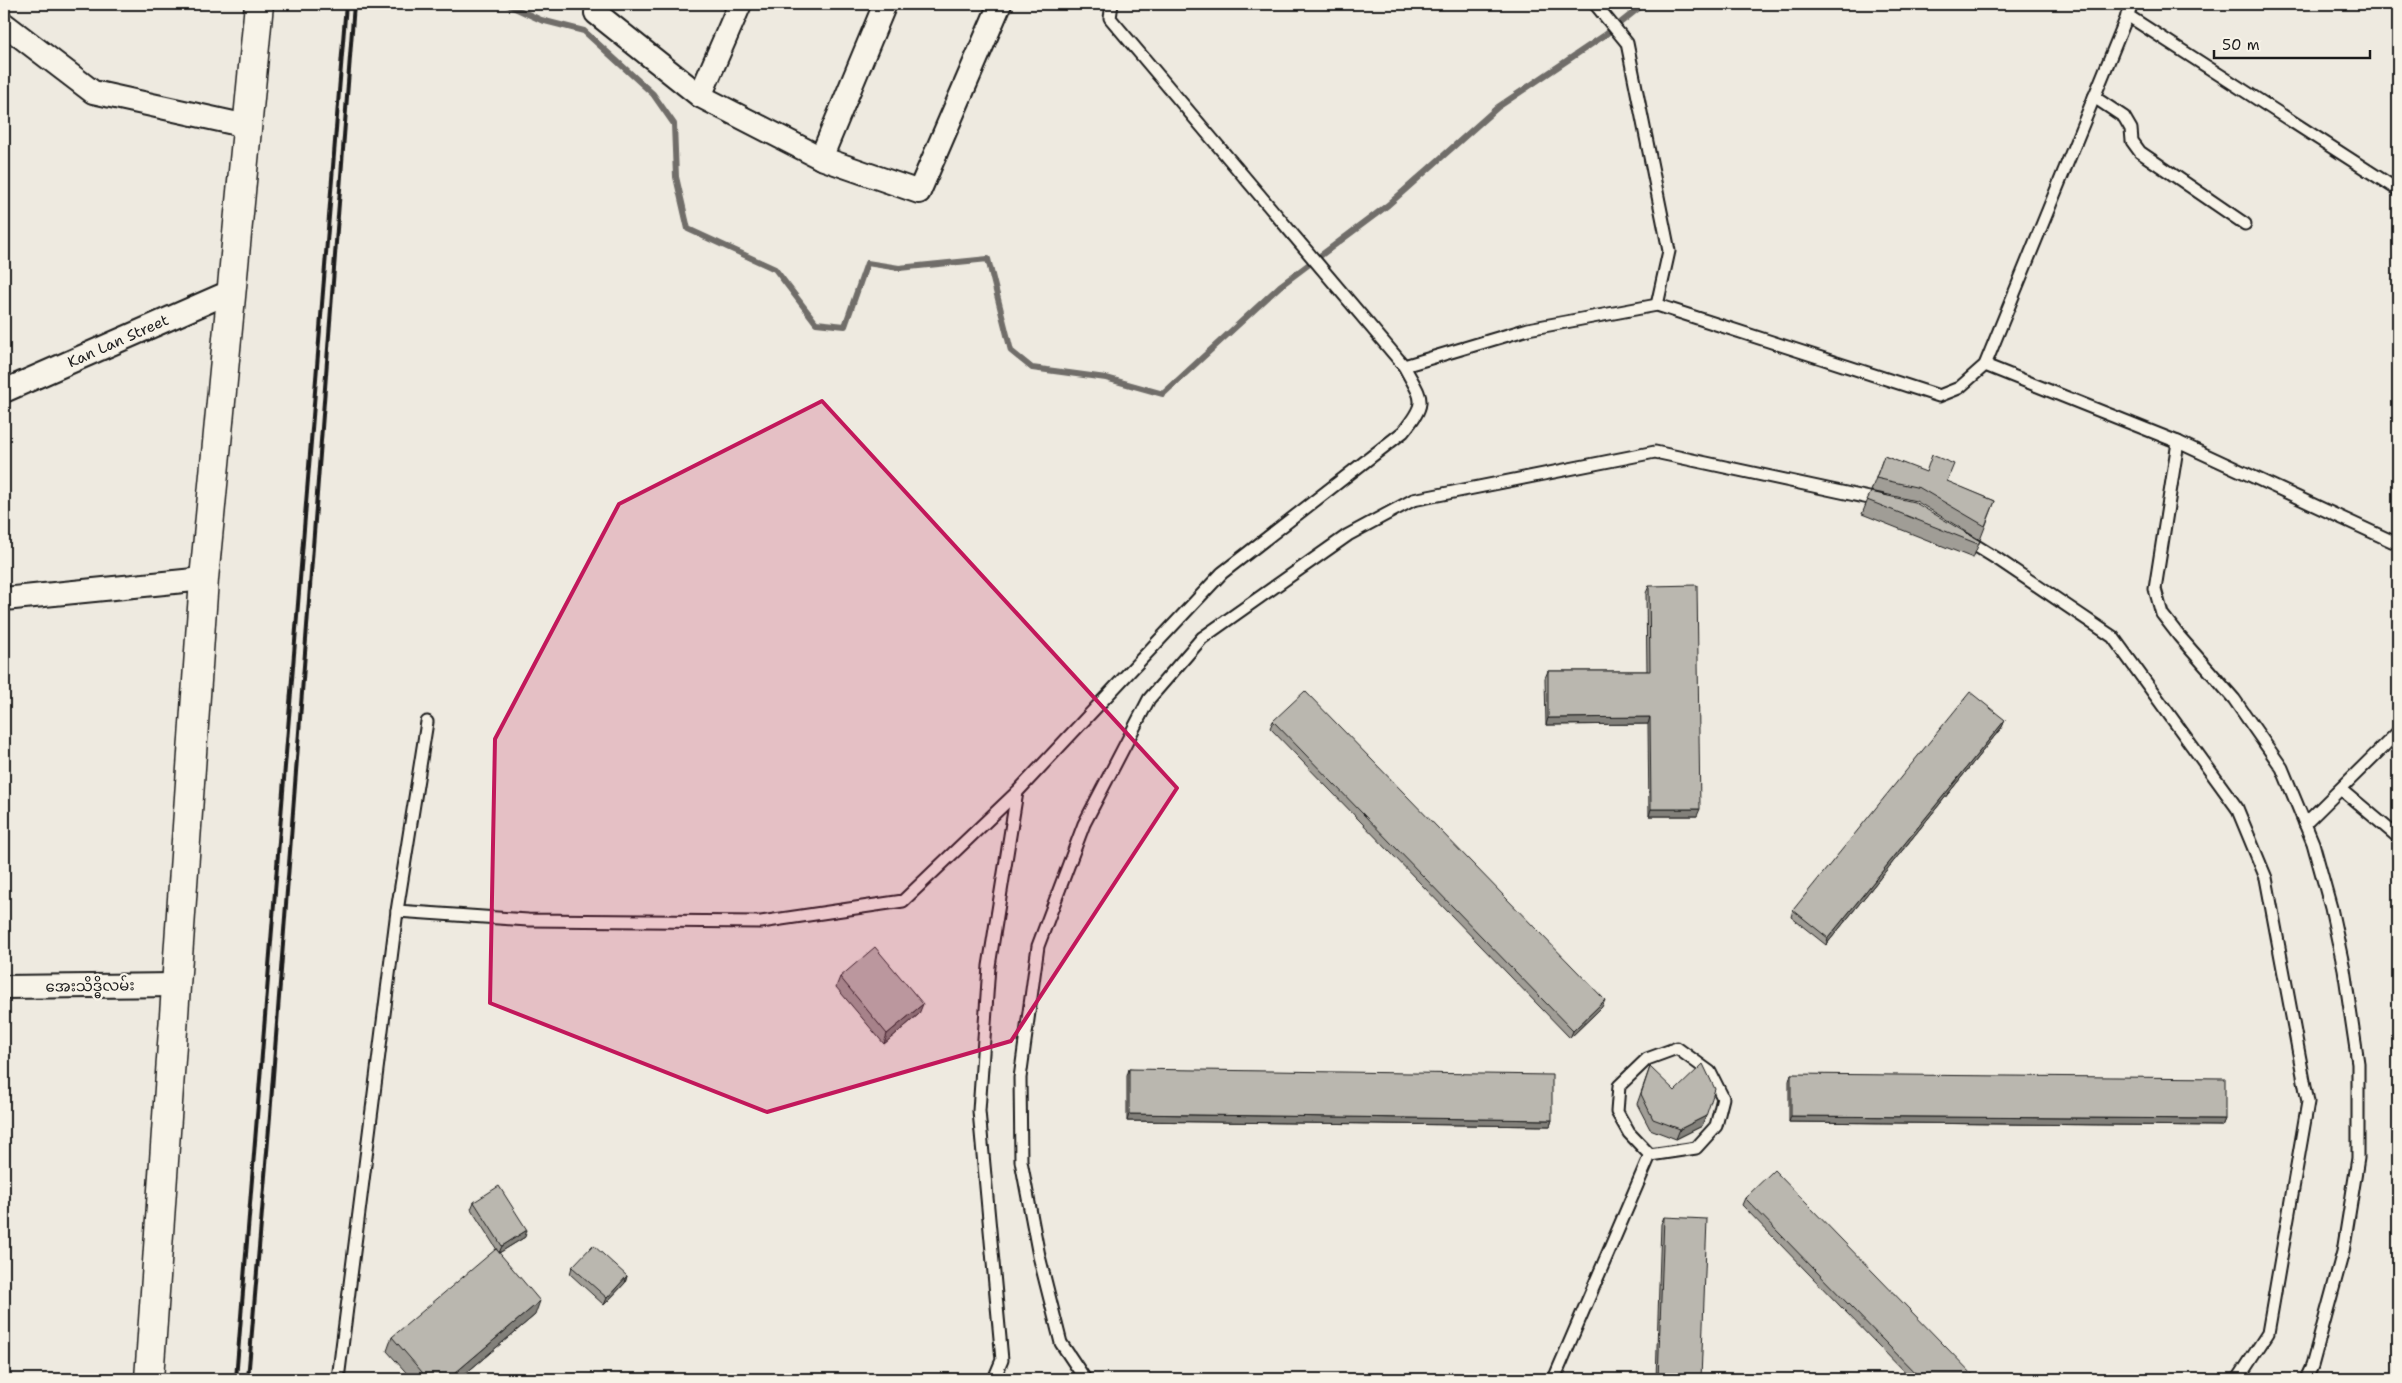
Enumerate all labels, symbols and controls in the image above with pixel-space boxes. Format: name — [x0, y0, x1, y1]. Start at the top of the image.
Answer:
scale bar — [2214, 28, 2371, 60]
text: 50 m — [2222, 35, 2260, 55]
street label: Kan Lan Street — [64, 310, 172, 372]
street label: အေးသိဒ္ဓိလမ်း — [45, 975, 135, 999]

